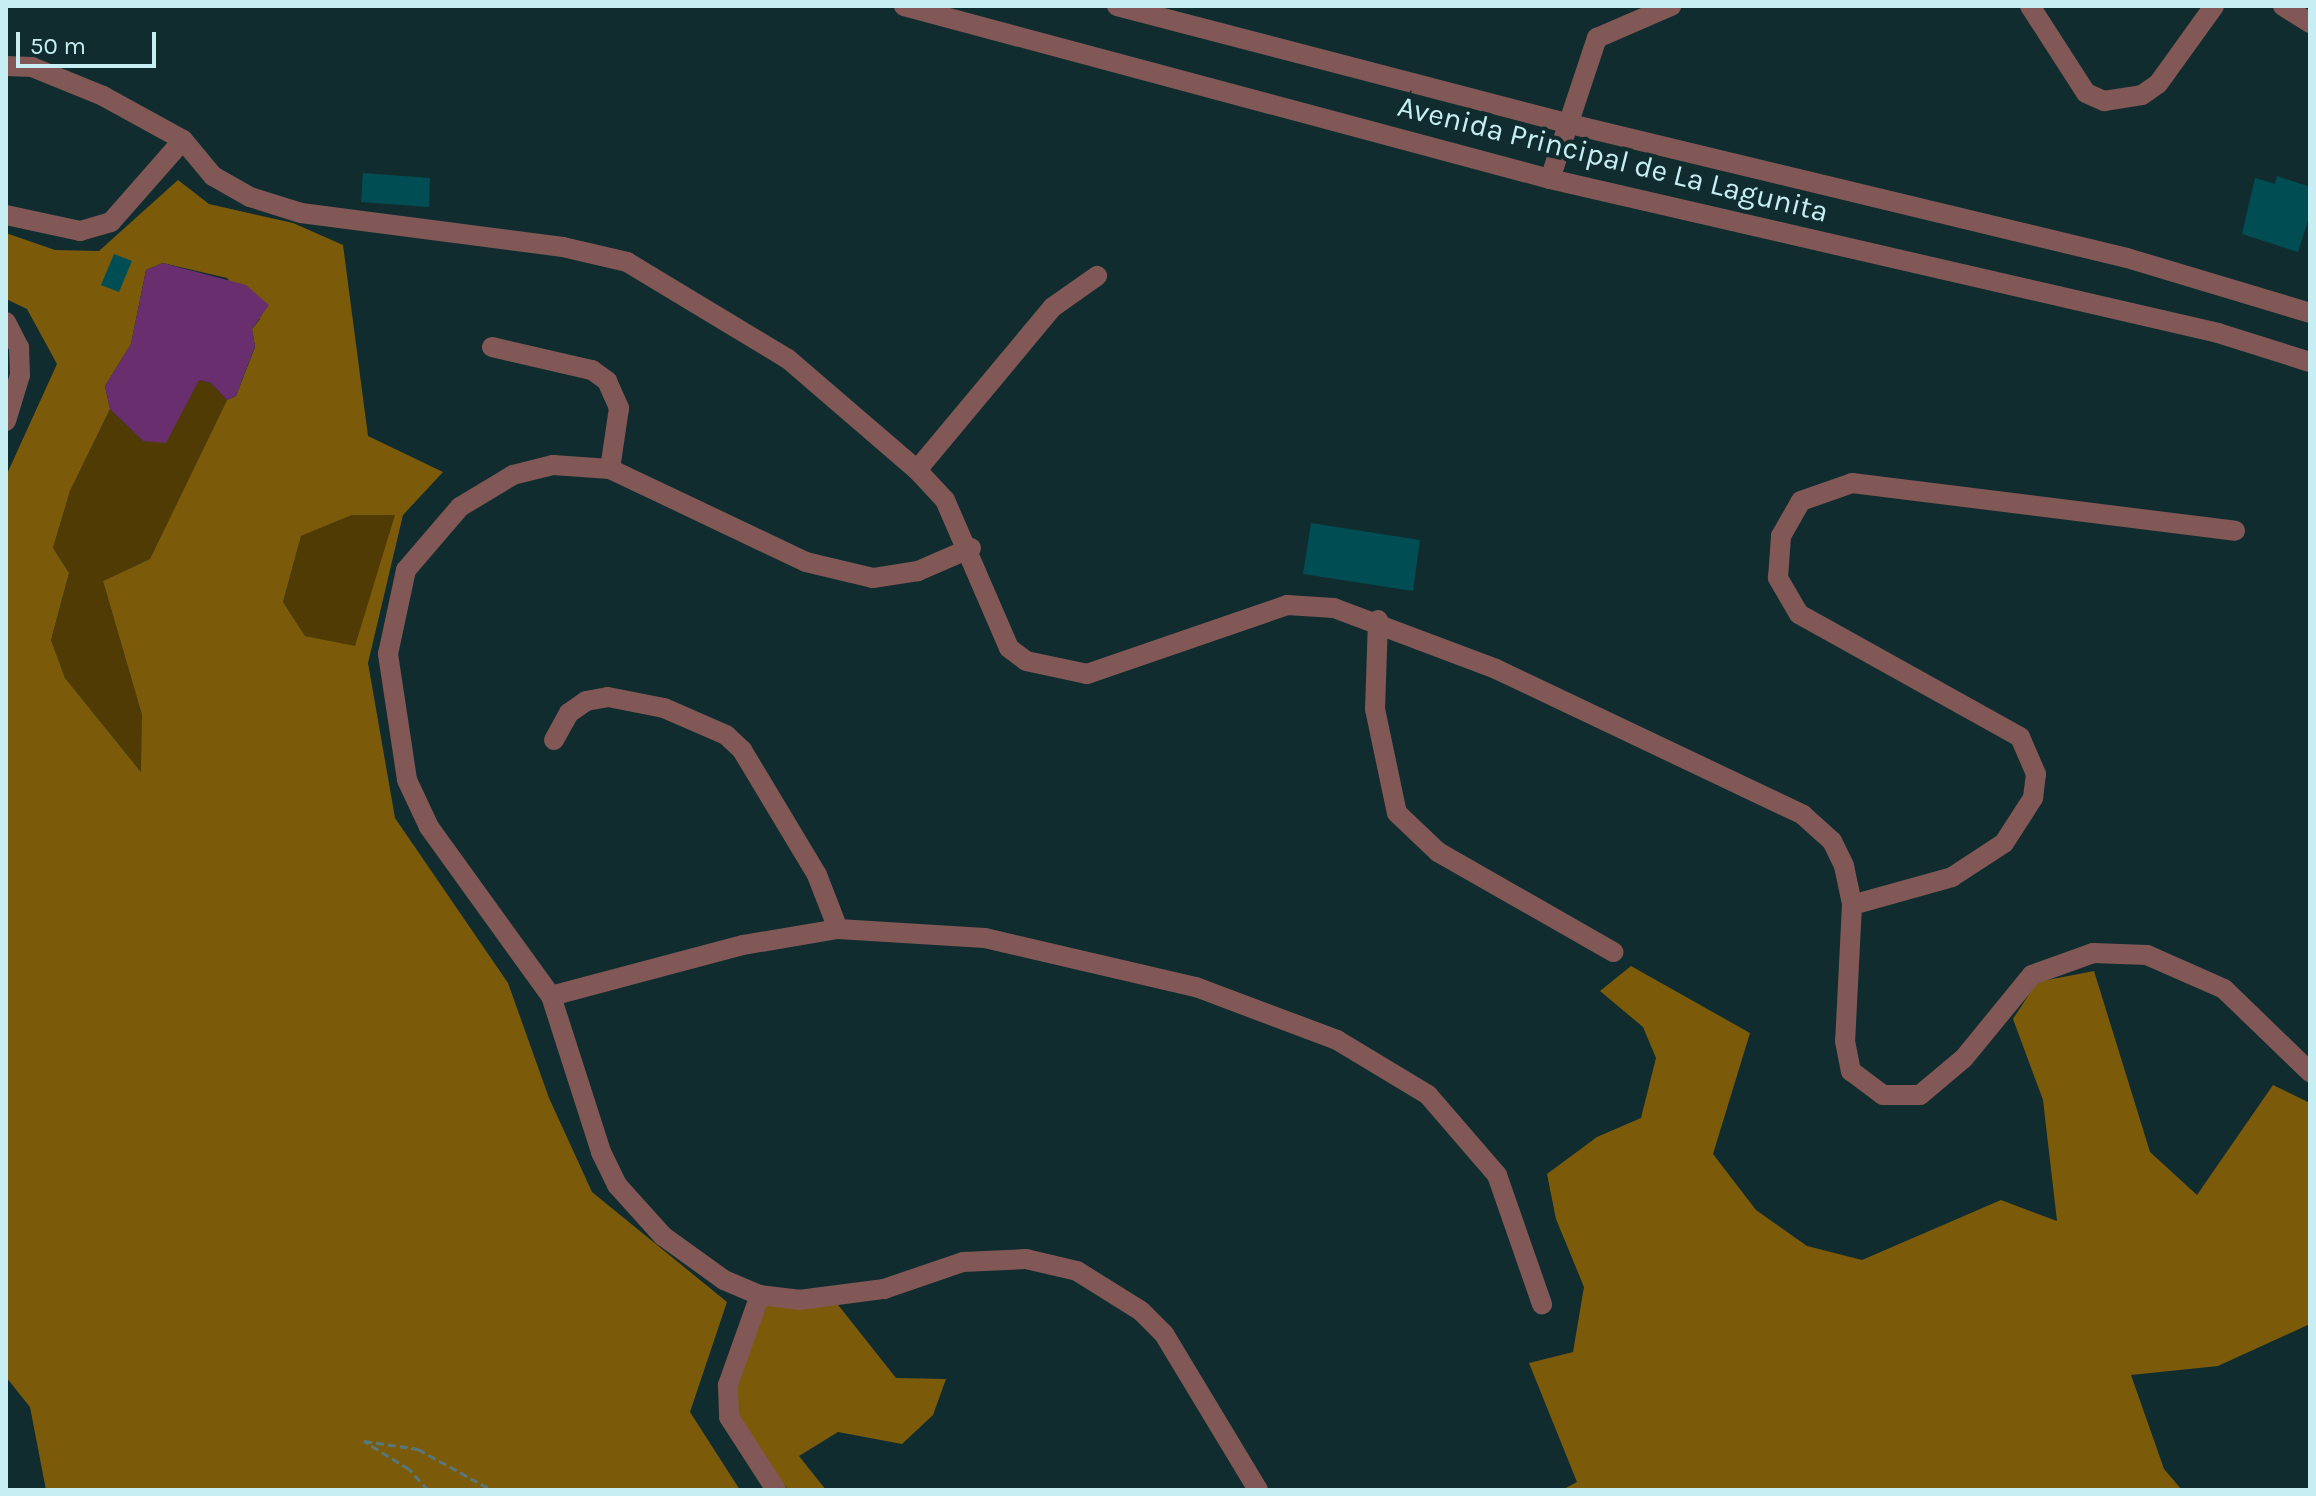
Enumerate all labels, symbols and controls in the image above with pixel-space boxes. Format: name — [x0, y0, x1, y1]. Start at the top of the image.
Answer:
scale bar — [20, 16, 160, 66]
text: 50 m — [30, 32, 86, 60]
street label: Avenida Principal de La Lagunita — [1394, 88, 1832, 230]

